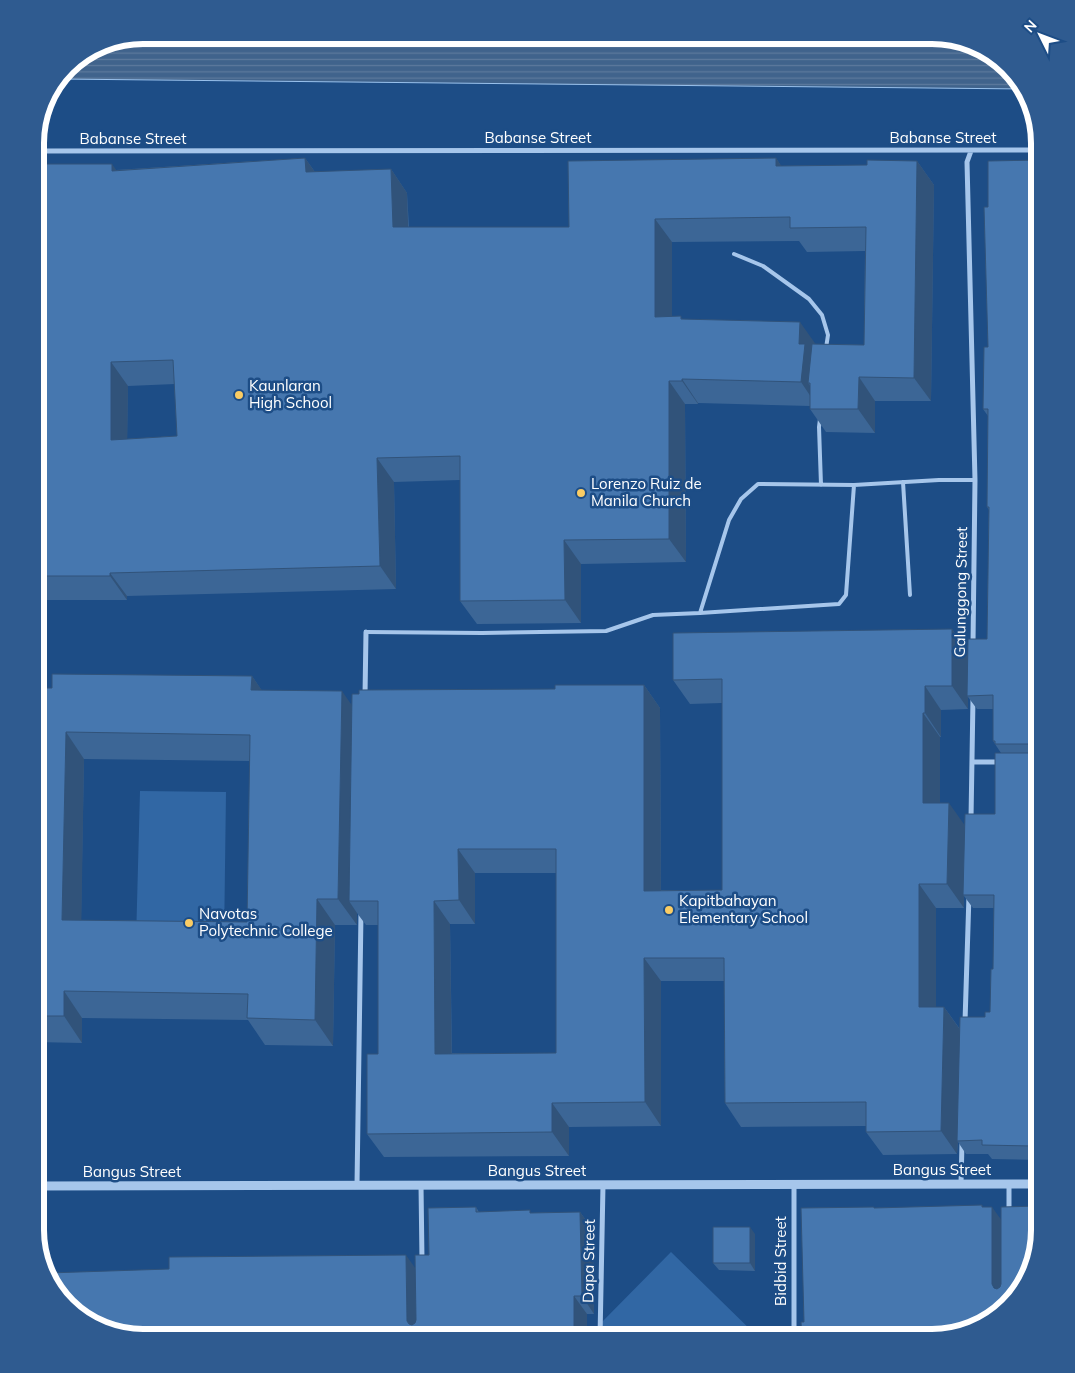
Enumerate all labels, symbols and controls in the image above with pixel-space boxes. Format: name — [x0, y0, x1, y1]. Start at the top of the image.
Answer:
north arrow — [1015, 10, 1065, 60]
text: N — [1020, 16, 1041, 36]
street label: Babanse Street — [485, 128, 592, 147]
street label: Babanse Street — [890, 128, 997, 147]
street label: Babanse Street — [80, 129, 187, 148]
place label: Kaunlaran High School — [249, 376, 332, 412]
marker: Kaunlaran High School — [233, 389, 245, 401]
place label: Lorenzo Ruiz de Manila Church — [591, 474, 702, 510]
marker: Lorenzo Ruiz de Manila Church — [575, 487, 587, 499]
street label: Galunggong Street — [950, 526, 971, 658]
place label: Kapitbahayan Elementary School — [679, 891, 808, 927]
place label: Navotas Polytechnic College — [199, 904, 333, 940]
marker: Kapitbahayan Elementary School — [663, 904, 675, 916]
marker: Navotas Polytechnic College — [183, 917, 195, 929]
street label: Bangus Street — [893, 1160, 991, 1179]
street label: Bangus Street — [488, 1161, 586, 1180]
street label: Bangus Street — [83, 1162, 181, 1181]
street label: Bidbid Street — [771, 1216, 790, 1306]
street label: Dapa Street — [578, 1219, 599, 1303]

